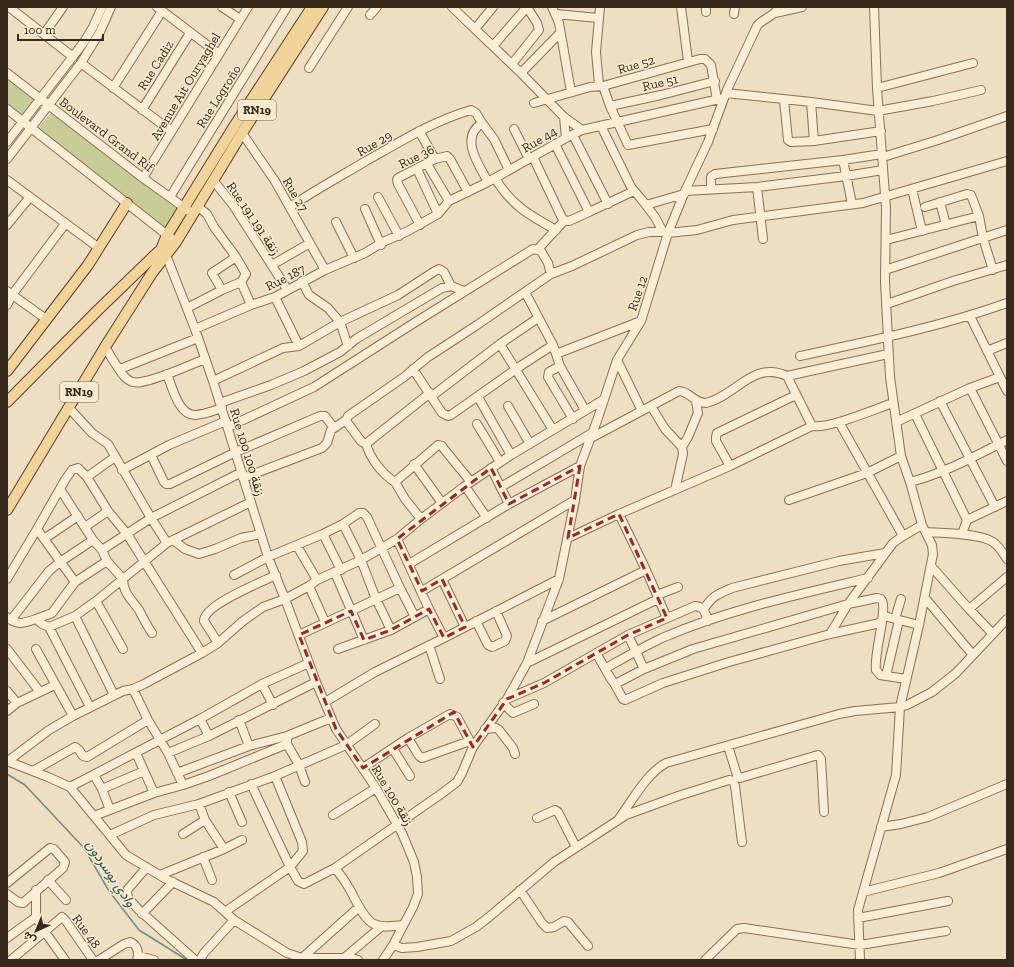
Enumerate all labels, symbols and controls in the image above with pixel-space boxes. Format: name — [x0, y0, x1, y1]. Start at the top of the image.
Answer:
scale bar — [18, 16, 103, 42]
text: 100 m — [24, 23, 56, 37]
street label: Avenue Ait Ouryaghel — [147, 29, 224, 143]
street label: Rue Cadiz — [134, 38, 177, 93]
street label: Rue 52 — [616, 52, 657, 77]
street label: Rue Logroño — [193, 62, 244, 131]
street label: Rue 51 — [641, 71, 679, 94]
street label: Boulevard Grand Rif — [57, 94, 157, 175]
road number: RN19 — [238, 100, 276, 120]
street label: Rue 44 — [519, 123, 560, 156]
street label: Rue 29 — [354, 127, 395, 159]
street label: Rue 36 — [396, 141, 437, 171]
street label: Rue 27 — [280, 174, 311, 214]
street label: Rue 191 زنقة 191 — [223, 179, 283, 258]
street label: Rue 187 — [263, 261, 308, 294]
street label: Rue 12 — [625, 273, 651, 313]
road number: RN19 — [60, 382, 98, 402]
street label: Rue 100 زنقة 100 — [226, 407, 268, 498]
street label: Rue 100 زنقة — [368, 762, 416, 829]
water label: وادي بوسردون — [79, 837, 140, 912]
north arrow — [16, 911, 56, 951]
street label: Rue 48 — [69, 911, 104, 951]
text: ش — [20, 929, 39, 947]

